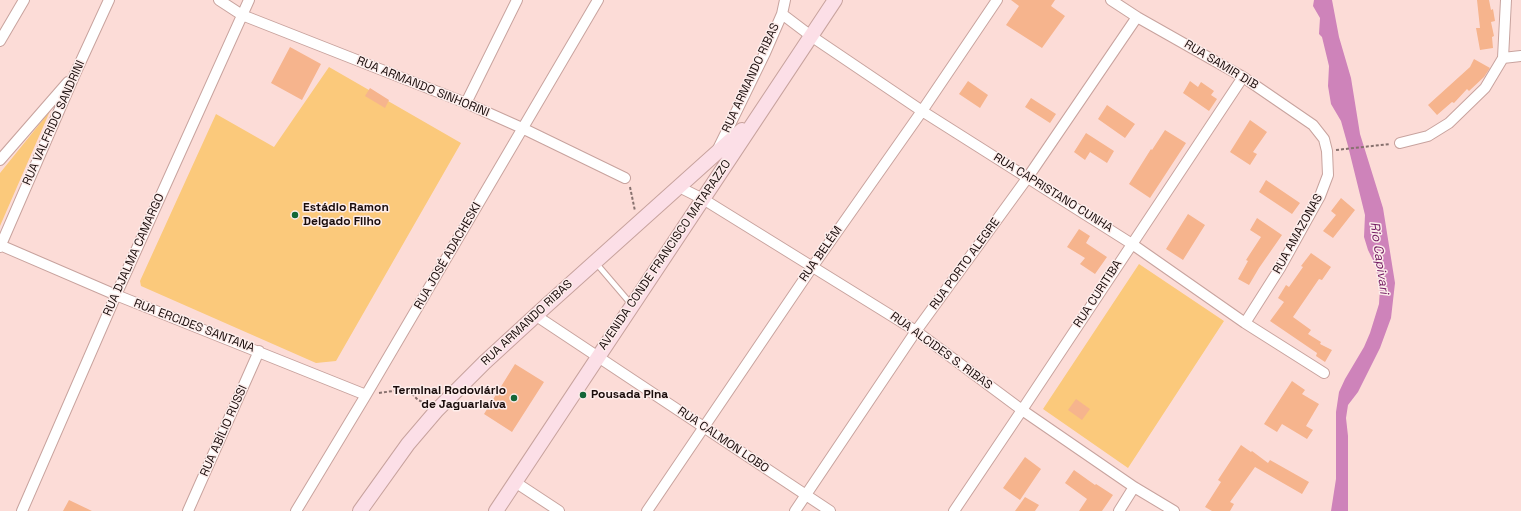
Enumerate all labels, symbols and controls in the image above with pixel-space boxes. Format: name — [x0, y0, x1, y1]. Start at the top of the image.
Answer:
street label: RUA ARMANDO RIBAS — [719, 21, 783, 135]
street label: RUA SAMIR DIB — [1181, 37, 1261, 93]
street label: RUA ARMANDO SINHORINI — [355, 54, 491, 120]
street label: RUA VALFRIDO SANDRINI — [20, 58, 88, 188]
street label: RUA CAPRISTANO CUNHA — [991, 150, 1115, 236]
street label: AVENIDA CONDE FRANCISCO MATARAZZO — [596, 157, 734, 353]
street label: RUA DJALMA CAMARGO — [100, 192, 168, 318]
street label: RUA AMAZONAS — [1270, 192, 1326, 276]
street label: RUA JOSÉ ADACHESKI — [412, 200, 484, 312]
place label: Estádio Ramon Delgado Filho — [303, 201, 389, 229]
marker: Estádio Ramon Delgado Filho — [290, 210, 300, 220]
street label: RUA PORTO ALEGRE — [927, 215, 1003, 313]
water label: Rio Capivari — [1366, 221, 1392, 295]
street label: RUA BELÉM — [797, 223, 845, 285]
street label: RUA CURITIBA — [1071, 258, 1125, 330]
street label: RUA ARMANDO RIBAS — [478, 277, 576, 369]
street label: RUA ERCIDES SANTANA — [132, 296, 256, 356]
street label: RUA ALCIDES S. RIBAS — [887, 309, 995, 393]
street label: RUA ABÍLIO RUSSI — [197, 383, 251, 479]
place label: Terminal Rodoviário de Jaguariaíva — [393, 384, 506, 412]
place label: Pousada Pina — [591, 388, 668, 402]
marker: Pousada Pina — [578, 390, 588, 400]
marker: Terminal Rodoviário de Jaguariaíva — [509, 393, 519, 403]
street label: RUA CALMON LOBO — [675, 404, 771, 476]

